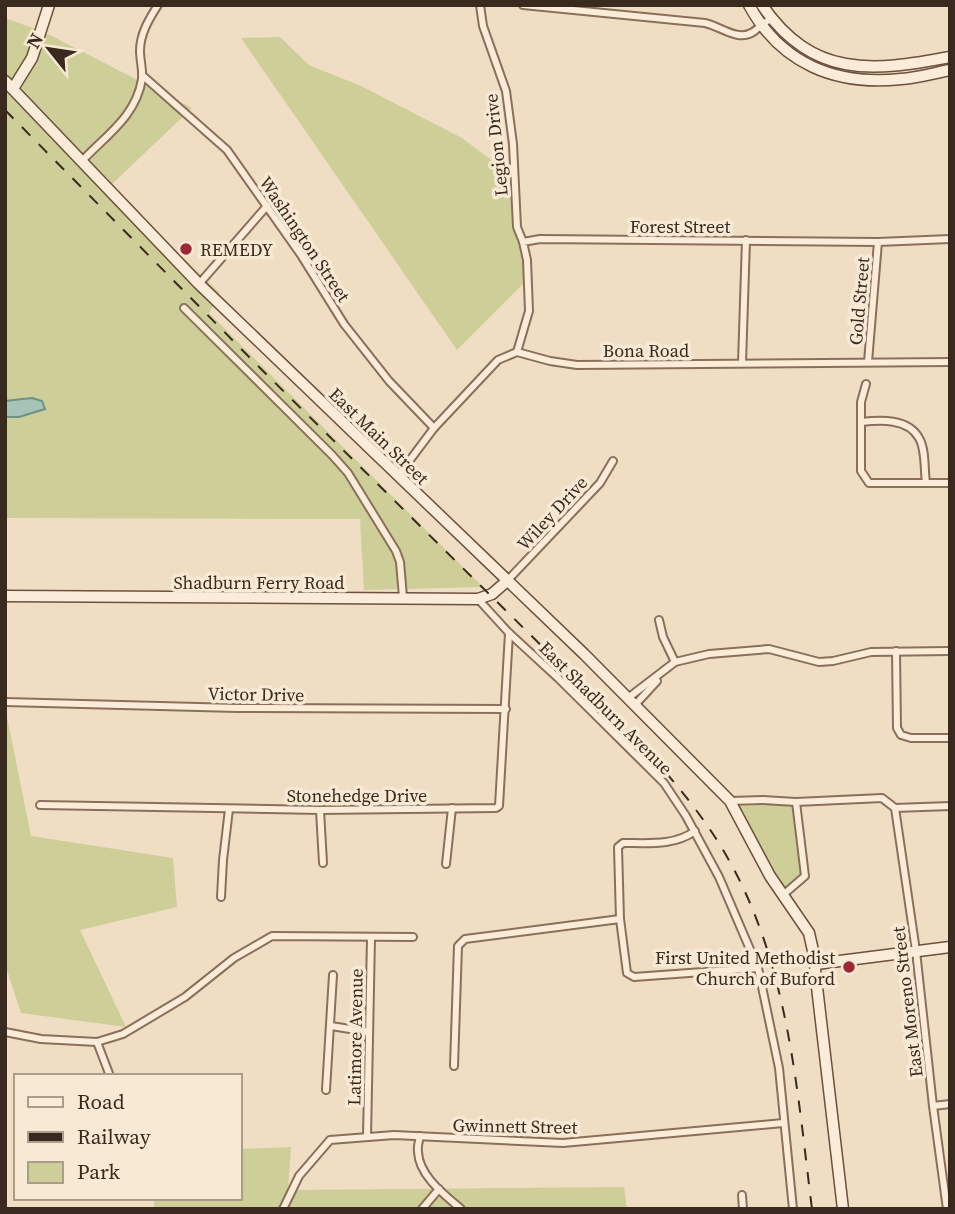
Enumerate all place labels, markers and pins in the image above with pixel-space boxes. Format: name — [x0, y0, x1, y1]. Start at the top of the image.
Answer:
place label: REMEDY — [200, 237, 273, 262]
marker: REMEDY — [178, 241, 194, 257]
place label: First United Methodist Church of Buford — [655, 945, 835, 991]
marker: First United Methodist Church of Buford — [841, 959, 857, 975]

